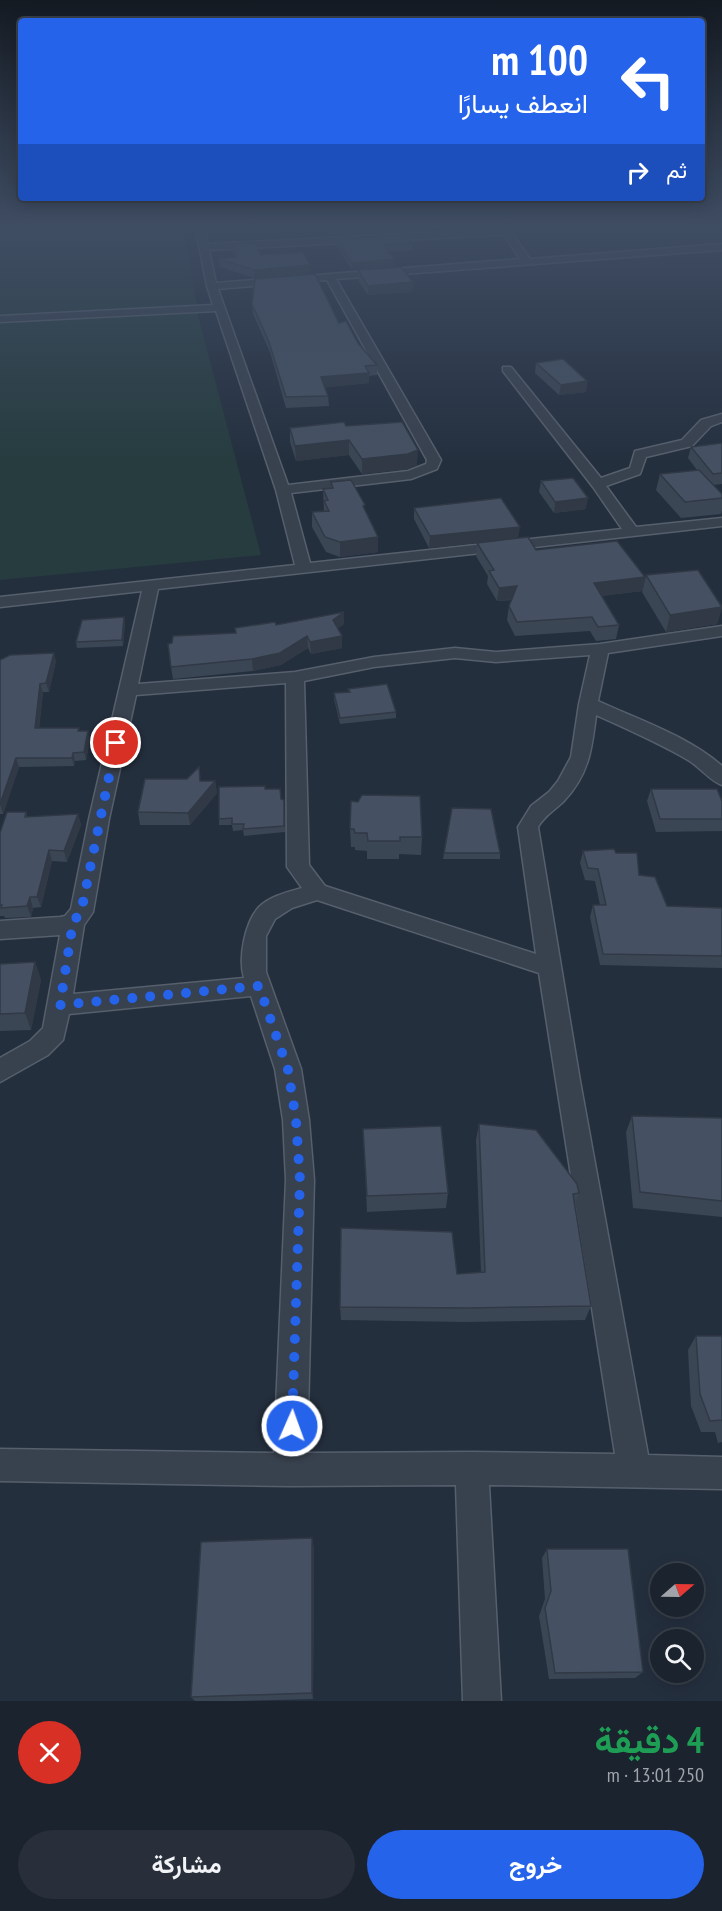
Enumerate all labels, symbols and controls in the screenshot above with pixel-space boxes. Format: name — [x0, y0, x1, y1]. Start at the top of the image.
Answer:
text: 100 m — [491, 32, 588, 87]
icon: left — [609, 42, 687, 120]
text: انعطف يسارًا — [458, 86, 588, 120]
icon: right — [621, 156, 654, 189]
text: ثم — [666, 156, 687, 184]
pin — [90, 717, 141, 768]
icon: arrive — [99, 726, 132, 759]
position arrow — [260, 1394, 324, 1458]
north arrow — [650, 1563, 704, 1617]
map controls — [650, 1563, 704, 1683]
button: search — [650, 1629, 704, 1683]
text: 4 دقيقة — [595, 1716, 704, 1763]
button: close — [18, 1721, 81, 1784]
text: 250 m · 13:01 — [607, 1762, 704, 1788]
button: مشاركة — [18, 1830, 355, 1899]
button: خروج — [367, 1830, 704, 1899]

